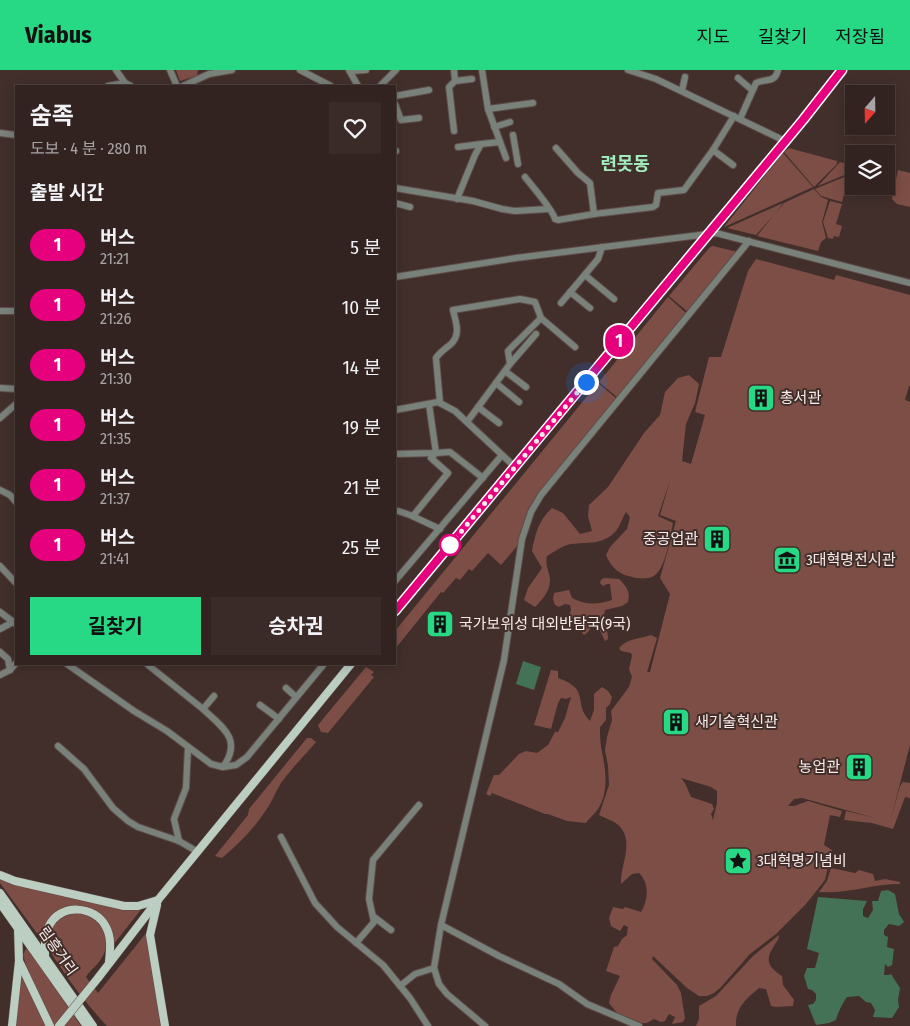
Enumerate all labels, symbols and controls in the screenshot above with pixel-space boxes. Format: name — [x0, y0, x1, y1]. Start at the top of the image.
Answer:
text: Viabus — [25, 21, 92, 49]
text: 지도 — [697, 26, 730, 48]
text: 길찾기 — [758, 26, 807, 48]
text: 저장됨 — [835, 26, 885, 48]
north arrow — [845, 85, 895, 135]
map controls — [845, 85, 895, 195]
text: 숨족 — [30, 102, 74, 130]
button: heart — [329, 102, 381, 154]
text: 도보 · 4 분 · 280 m — [30, 139, 147, 158]
button: layers — [845, 145, 895, 195]
district label: 련못동 — [600, 153, 650, 175]
text: 출발 시간 — [30, 181, 104, 204]
text: 버스 — [100, 226, 135, 249]
text: 1 — [54, 234, 61, 256]
text: 5 분 — [350, 236, 381, 259]
text: 21:21 — [100, 249, 129, 268]
text: 버스 — [100, 286, 135, 309]
text: 1 — [54, 294, 61, 316]
text: 10 분 — [342, 296, 381, 319]
text: 21:26 — [100, 309, 131, 328]
line badge: 1 — [603, 325, 635, 357]
text: 1 — [615, 330, 623, 352]
text: 버스 — [100, 346, 135, 369]
text: 1 — [54, 354, 61, 376]
text: 14 분 — [342, 356, 381, 379]
text: 21:30 — [100, 369, 132, 388]
your location — [574, 370, 599, 395]
building icon: 총서관 — [746, 383, 776, 413]
place label: 총서관 — [780, 389, 822, 407]
text: 버스 — [100, 406, 135, 429]
text: 1 — [54, 414, 61, 436]
text: 19 분 — [342, 416, 381, 439]
text: 21:35 — [100, 429, 131, 448]
text: 버스 — [100, 466, 135, 489]
text: 1 — [54, 474, 61, 496]
text: 21 분 — [344, 476, 381, 499]
text: 21:37 — [100, 489, 130, 508]
building icon: 중공업관 — [702, 524, 732, 554]
text: 버스 — [100, 526, 135, 549]
place label: 중공업관 — [643, 530, 698, 548]
text: 1 — [54, 534, 61, 556]
unlabelled marker — [439, 534, 461, 556]
text: 25 분 — [342, 536, 381, 559]
museum icon: 3대혁명전시관 — [772, 545, 802, 575]
text: 21:41 — [100, 549, 129, 568]
place label: 3대혁명전시관 — [806, 551, 896, 569]
button: 길찾기 — [30, 597, 201, 655]
button: 승차권 — [211, 597, 381, 655]
building icon: 국가보위성 대외반탐국(9국) — [425, 609, 455, 639]
place label: 국가보위성 대외반탐국(9국) — [459, 615, 630, 633]
building icon: 새기술혁신관 — [661, 707, 691, 737]
place label: 새기술혁신관 — [695, 713, 778, 731]
building icon: 농업관 — [844, 752, 874, 782]
place label: 농업관 — [799, 758, 840, 776]
place icon: 3대혁명기념비 — [723, 846, 753, 876]
place label: 3대혁명기념비 — [757, 852, 847, 870]
street label: 림흥거리 — [35, 923, 81, 979]

